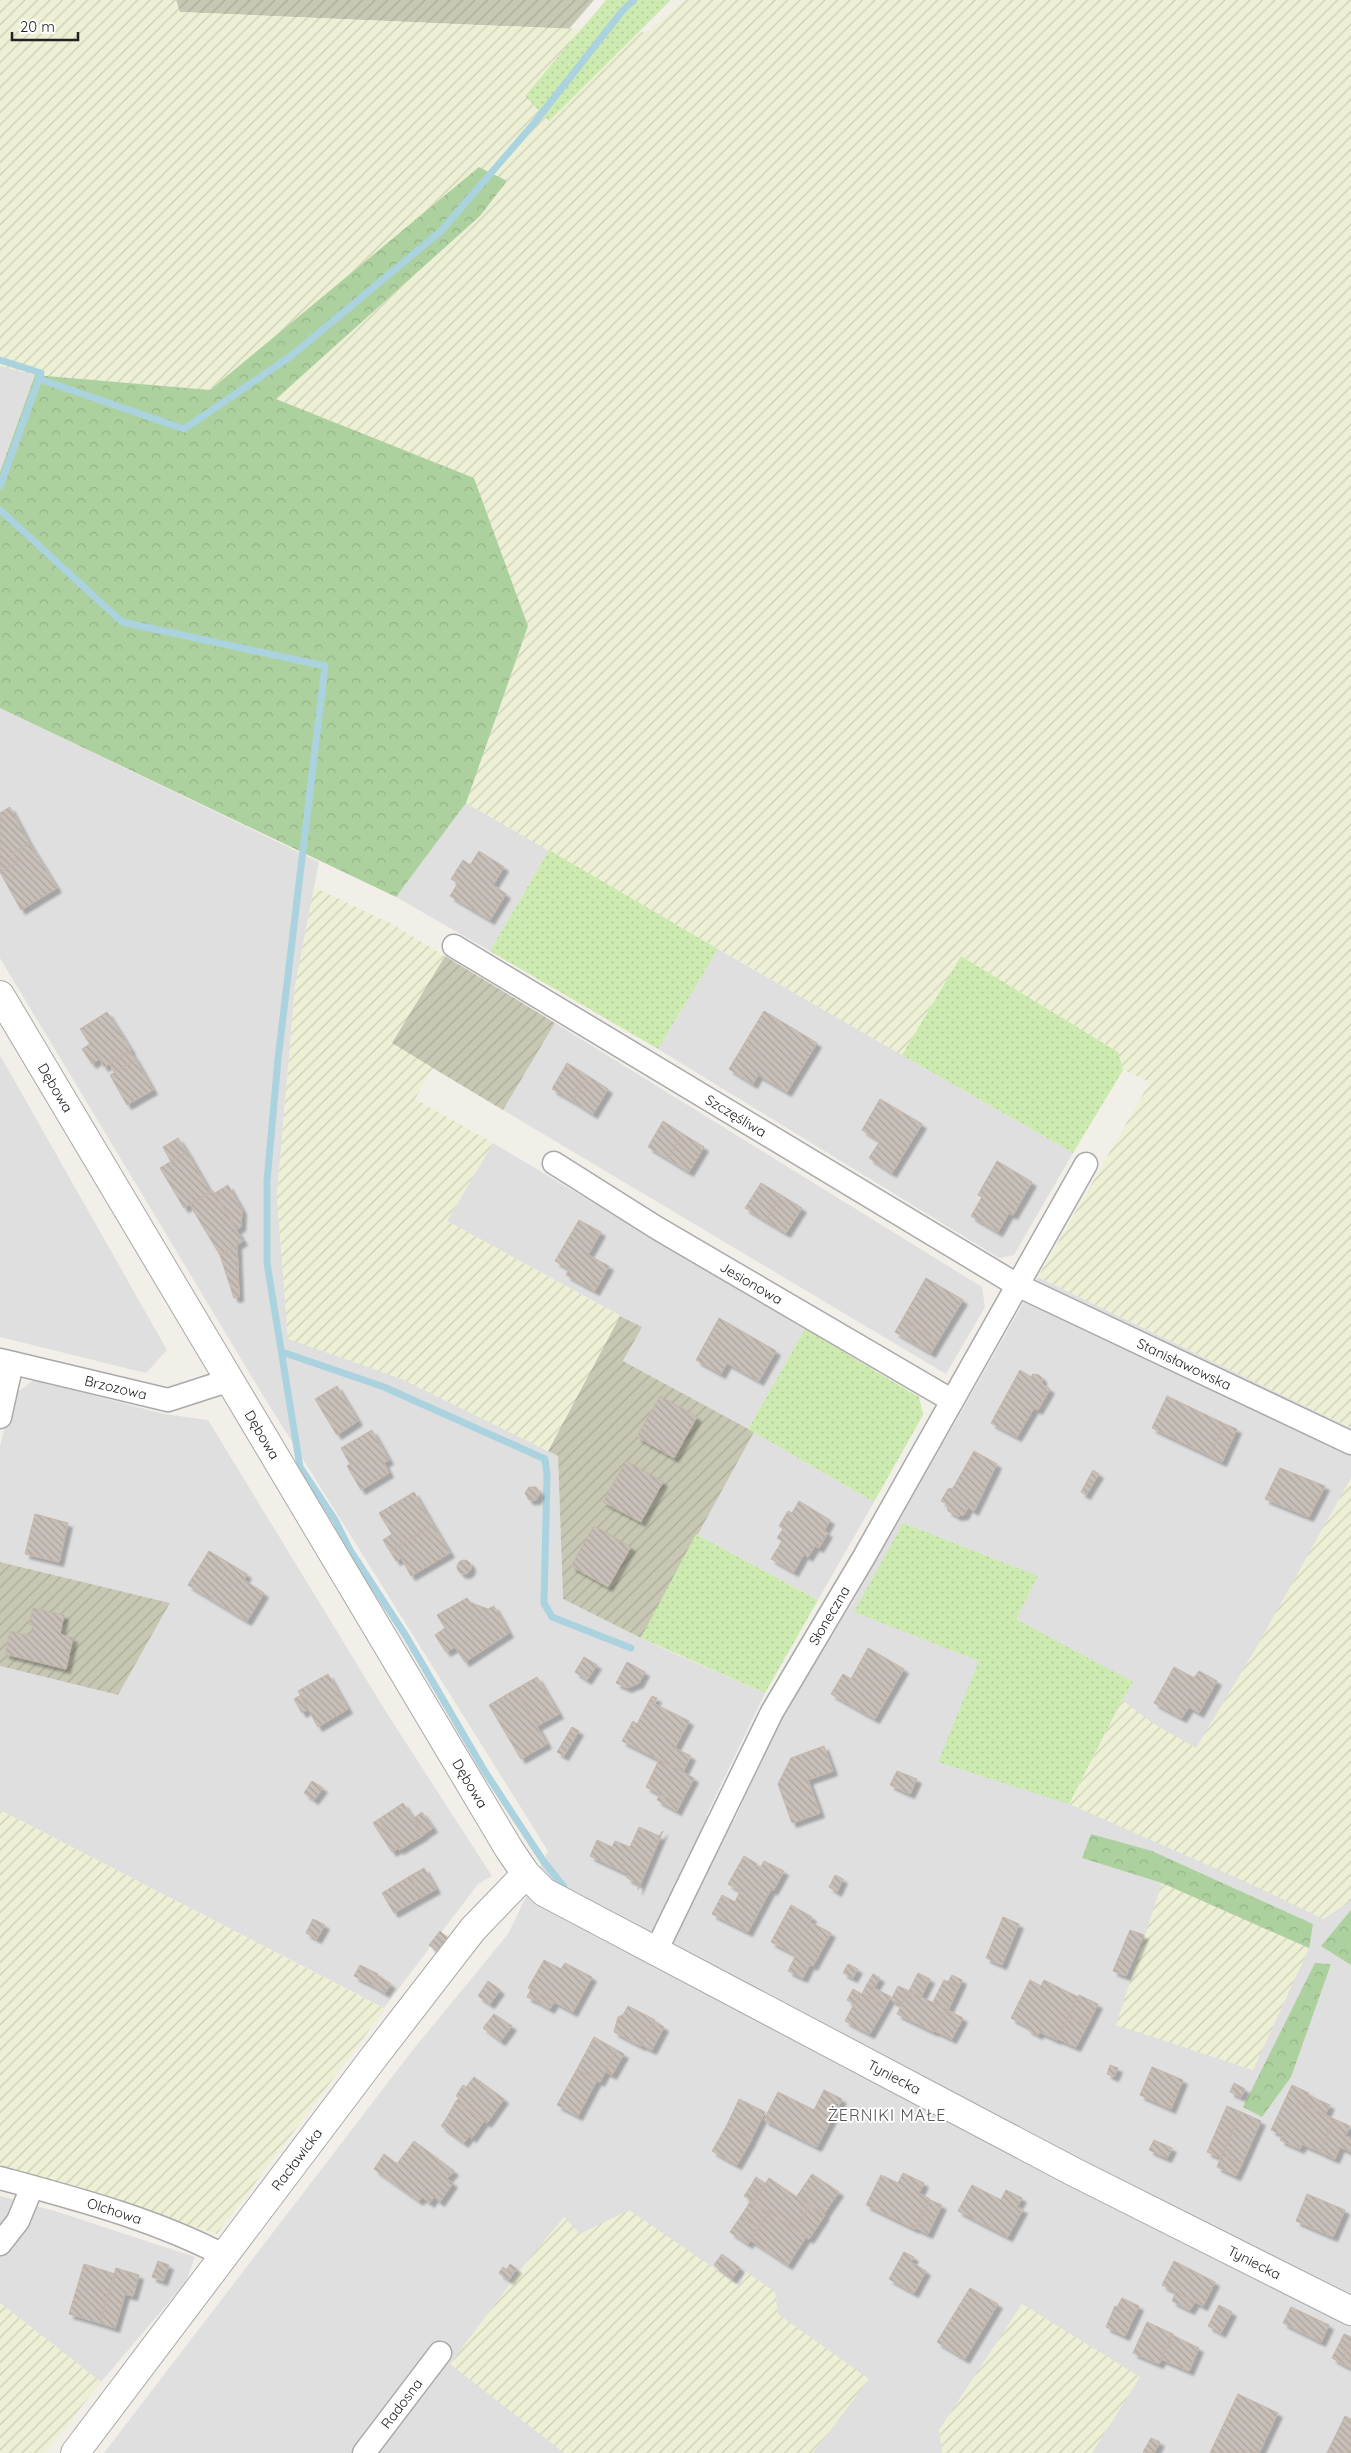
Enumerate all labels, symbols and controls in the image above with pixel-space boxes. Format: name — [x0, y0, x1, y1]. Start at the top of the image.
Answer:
scale bar — [12, 10, 79, 42]
text: 20 m — [20, 17, 55, 36]
street label: Dębowa — [34, 1060, 77, 1116]
street label: Szczęśliwa — [702, 1090, 770, 1141]
street label: Jesionowa — [717, 1258, 786, 1308]
street label: Stanisławowska — [1134, 1334, 1234, 1394]
street label: Brzozowa — [83, 1371, 149, 1404]
street label: Dębowa — [241, 1407, 284, 1463]
street label: Słoneczna — [805, 1583, 854, 1649]
street label: Dębowa — [448, 1756, 492, 1811]
street label: Tyniecka — [865, 2056, 924, 2098]
district label: ŻERNIKI MAŁE — [828, 2105, 946, 2125]
street label: Racławicka — [267, 2125, 326, 2194]
street label: Olchowa — [85, 2194, 144, 2228]
street label: Tyniecka — [1225, 2242, 1284, 2283]
street label: Radosna — [377, 2375, 426, 2432]

